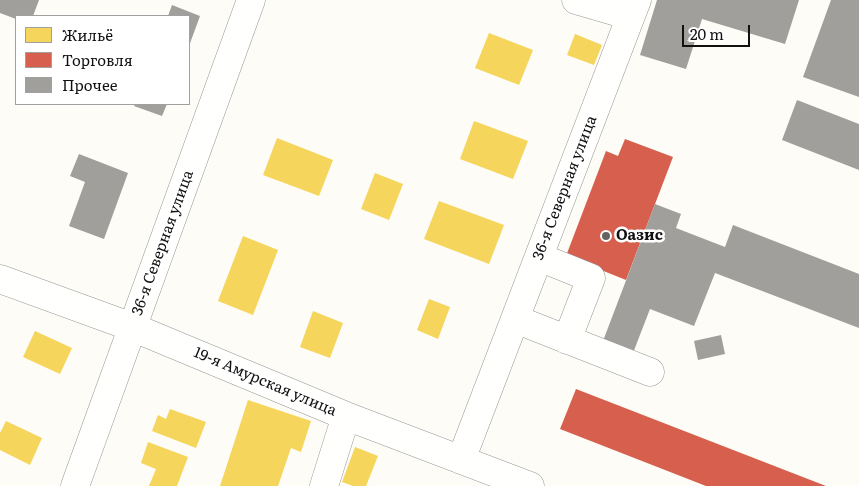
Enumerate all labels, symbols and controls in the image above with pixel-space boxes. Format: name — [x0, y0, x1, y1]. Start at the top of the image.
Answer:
legend — [15, 15, 190, 105]
scale bar — [684, 15, 752, 47]
text: 20 m — [690, 22, 724, 45]
text: Жильё — [62, 23, 113, 46]
text: Торговля — [62, 48, 133, 71]
text: Прочее — [62, 73, 118, 96]
street label: 36-я Северная улица — [529, 113, 601, 263]
street label: 36-я Северная улица — [128, 168, 198, 318]
place label: Оазис — [616, 227, 663, 245]
marker: Оазис — [600, 230, 612, 242]
street label: 19-я Амурская улица — [191, 344, 339, 420]

